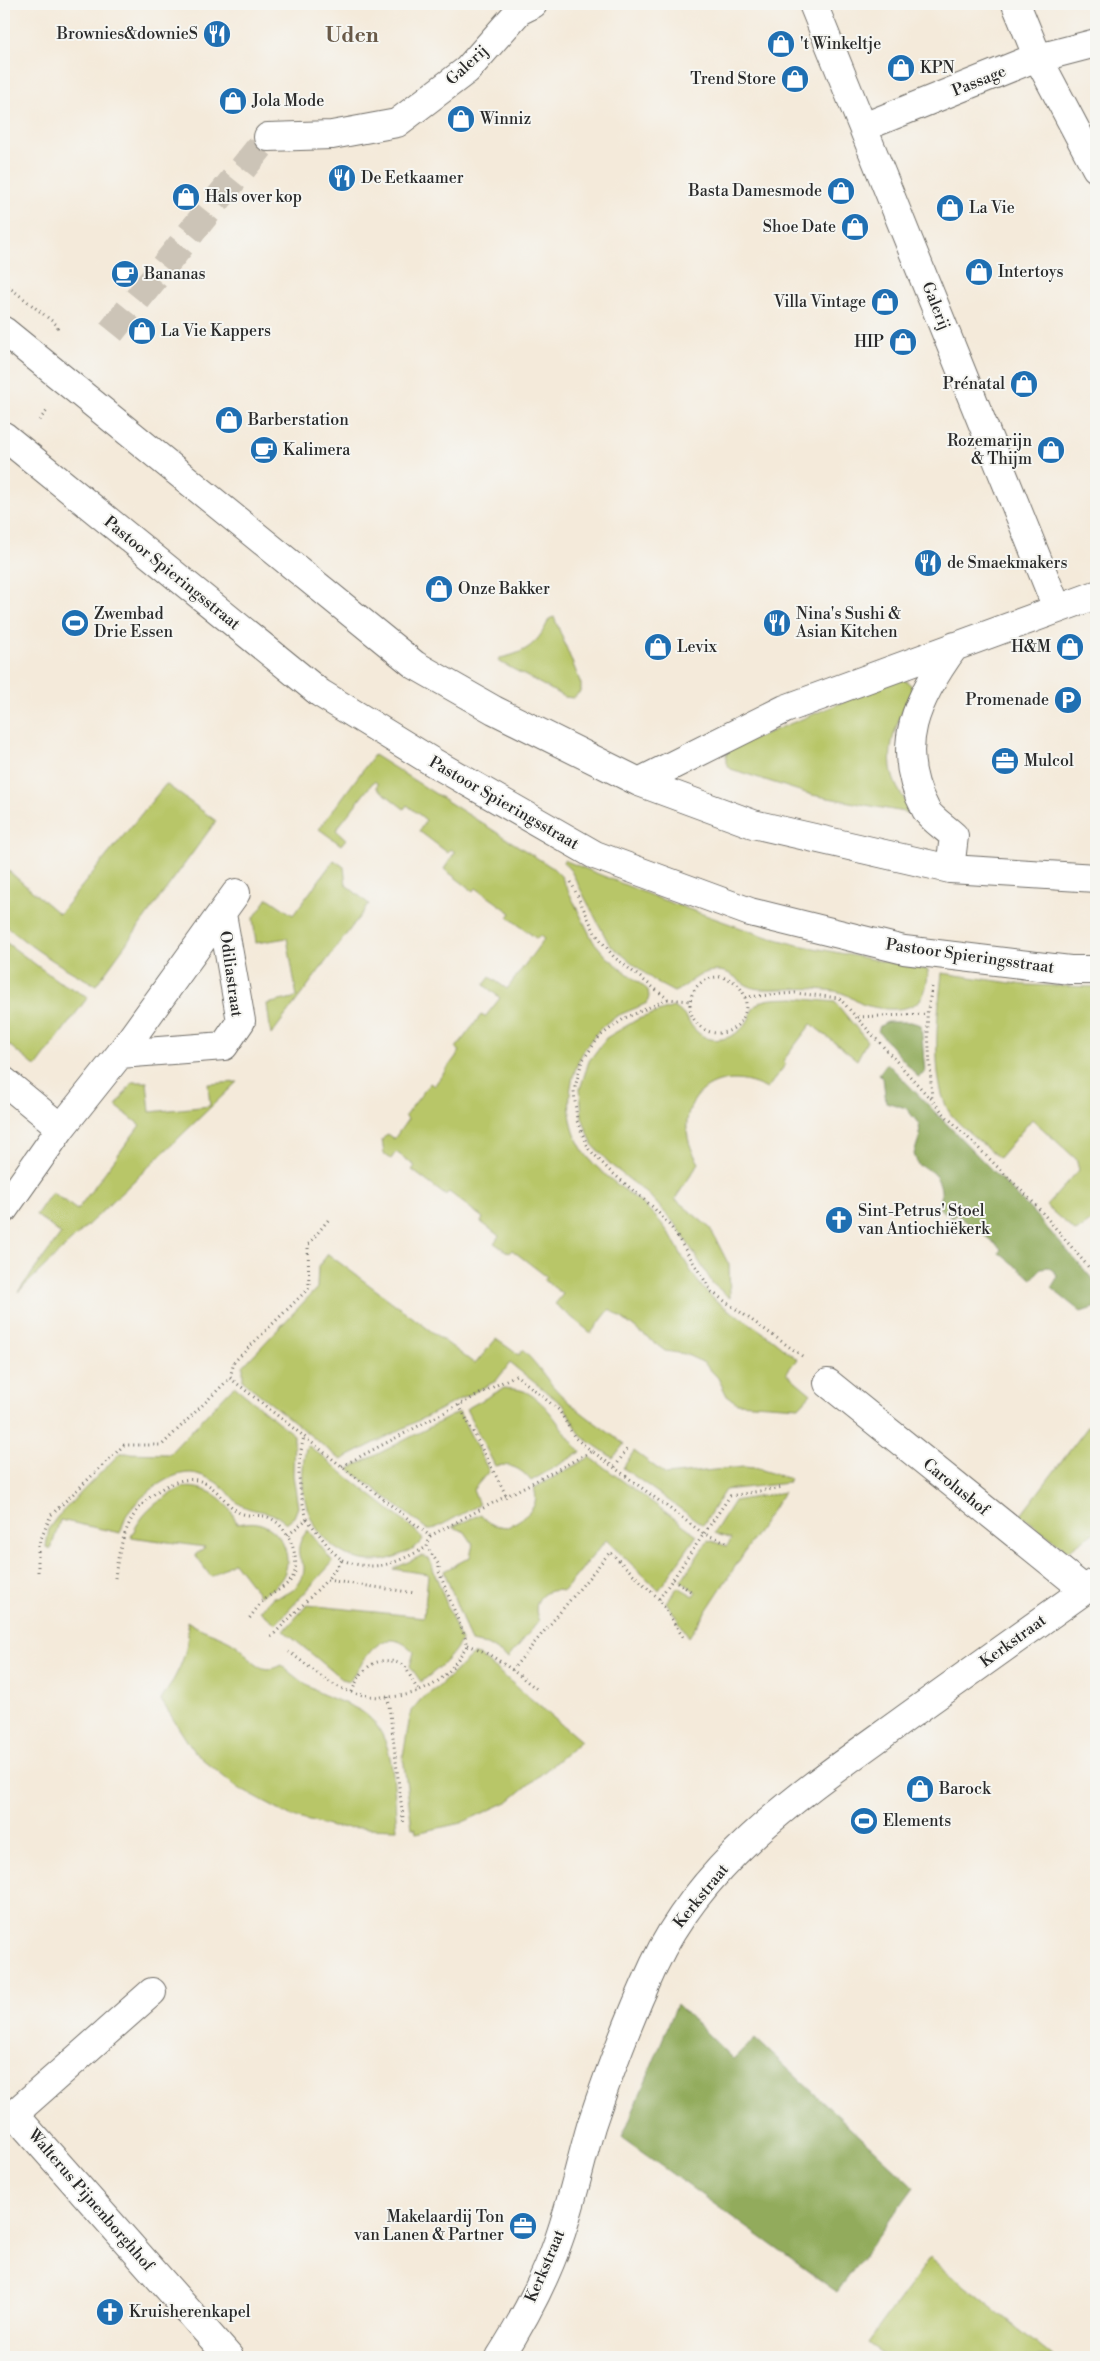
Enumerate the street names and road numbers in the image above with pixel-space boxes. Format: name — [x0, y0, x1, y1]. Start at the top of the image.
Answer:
street label: Galerij — [442, 41, 492, 89]
street label: Passage — [949, 61, 1009, 101]
street label: Galerij — [917, 279, 955, 333]
street label: Pastoor Spieringsstraat — [100, 512, 244, 634]
street label: Pastoor Spieringsstraat — [426, 752, 583, 854]
street label: Odiliastraat — [215, 930, 247, 1019]
street label: Pastoor Spieringsstraat — [885, 934, 1056, 978]
street label: Carolushof — [919, 1454, 994, 1521]
street label: Kerkstraat — [976, 1610, 1050, 1672]
street label: Kerkstraat — [669, 1860, 733, 1932]
street label: Walterus Pijnenborghhof — [23, 2124, 159, 2276]
street label: Kerkstraat — [521, 2226, 569, 2305]

